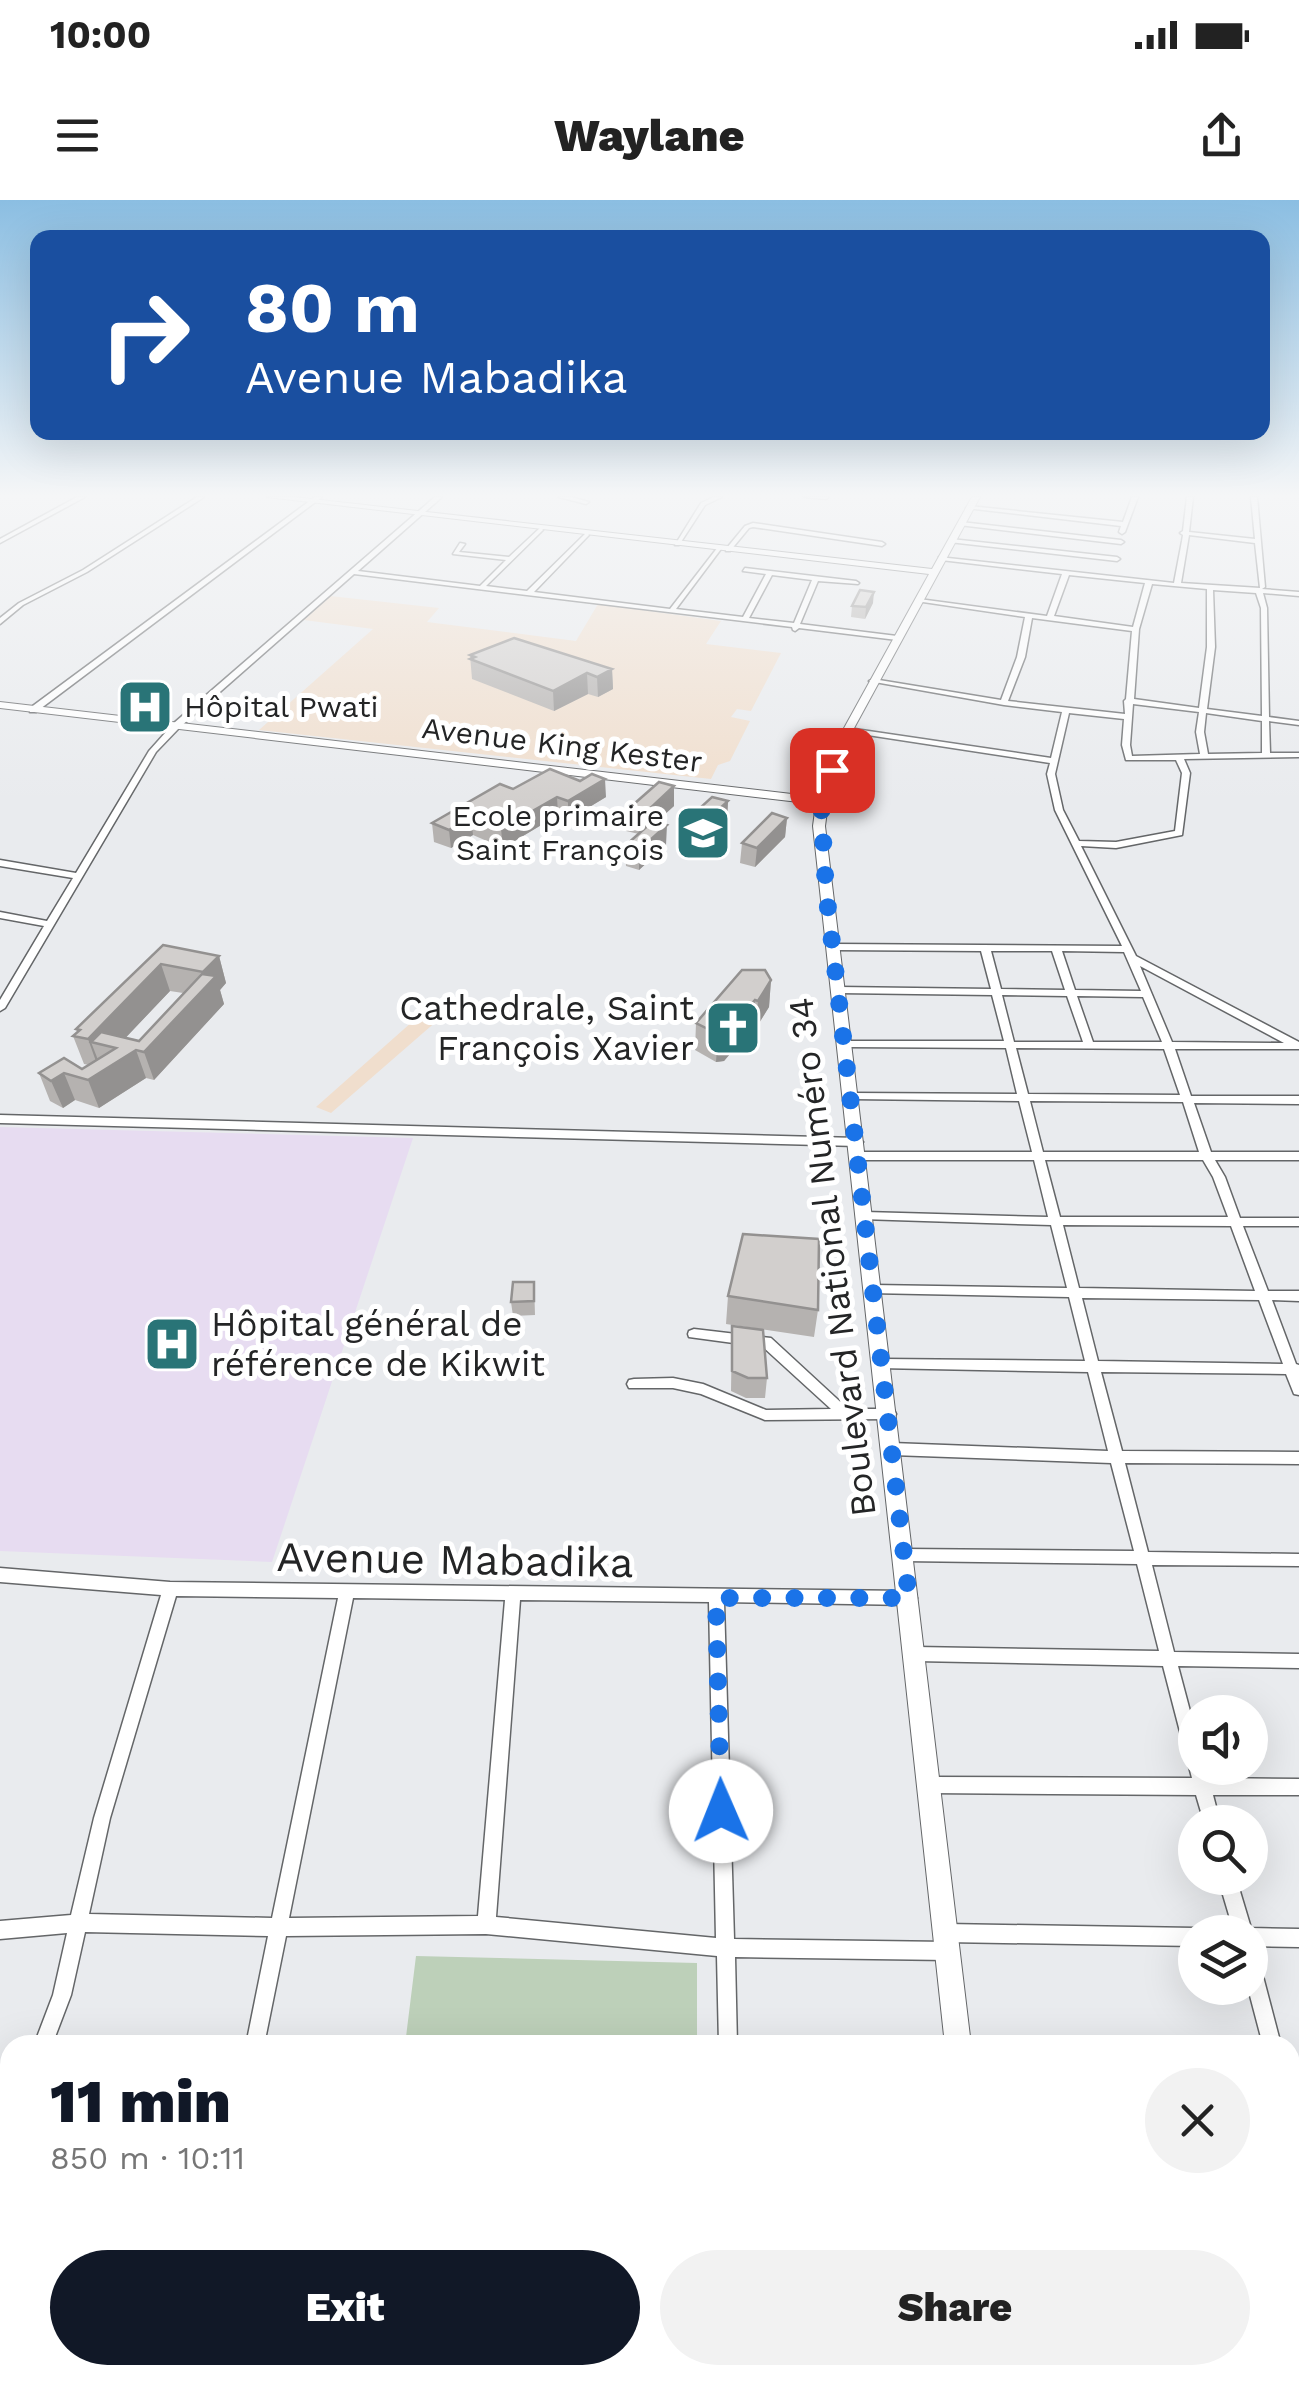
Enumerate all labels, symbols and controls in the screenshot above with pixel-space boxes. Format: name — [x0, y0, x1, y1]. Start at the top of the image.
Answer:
text: 10:00 — [50, 13, 151, 57]
icon: menu — [50, 108, 105, 163]
icon: share — [1194, 108, 1249, 163]
text: Waylane — [554, 109, 745, 162]
text: 80 m — [245, 267, 420, 349]
icon: right — [80, 270, 210, 400]
text: Avenue Mabadika — [245, 351, 628, 404]
hospital icon: Hôpital Pwati — [115, 677, 175, 737]
place label: Hôpital Pwati — [184, 689, 378, 724]
street label: Avenue King Kester — [420, 710, 704, 779]
pin — [790, 728, 875, 813]
icon: arrive — [805, 743, 860, 798]
place label: Ecole primaire Saint François — [452, 798, 664, 867]
school or university icon: Ecole primaire Saint François — [673, 803, 733, 863]
place label: Cathedrale, Saint François Xavier — [399, 987, 694, 1069]
street label: Boulevard National Numéro 34 — [779, 995, 885, 1519]
church icon: Cathedrale, Saint François Xavier — [703, 998, 763, 1058]
place label: Hôpital général de référence de Kikwit — [211, 1303, 545, 1385]
hospital icon: Hôpital général de référence de Kikwit — [142, 1314, 202, 1374]
street label: Avenue Mabadika — [276, 1532, 634, 1587]
map controls — [1178, 1695, 1268, 2005]
button: sound — [1178, 1695, 1268, 1785]
position arrow — [669, 1759, 773, 1863]
button: search — [1178, 1805, 1268, 1895]
button: layers — [1178, 1915, 1268, 2005]
text: 11 min — [50, 2066, 231, 2137]
button: close — [1145, 2068, 1250, 2173]
text: 850 m · 10:11 — [50, 2139, 245, 2177]
button: Exit — [50, 2250, 640, 2365]
button: Share — [660, 2250, 1250, 2365]

